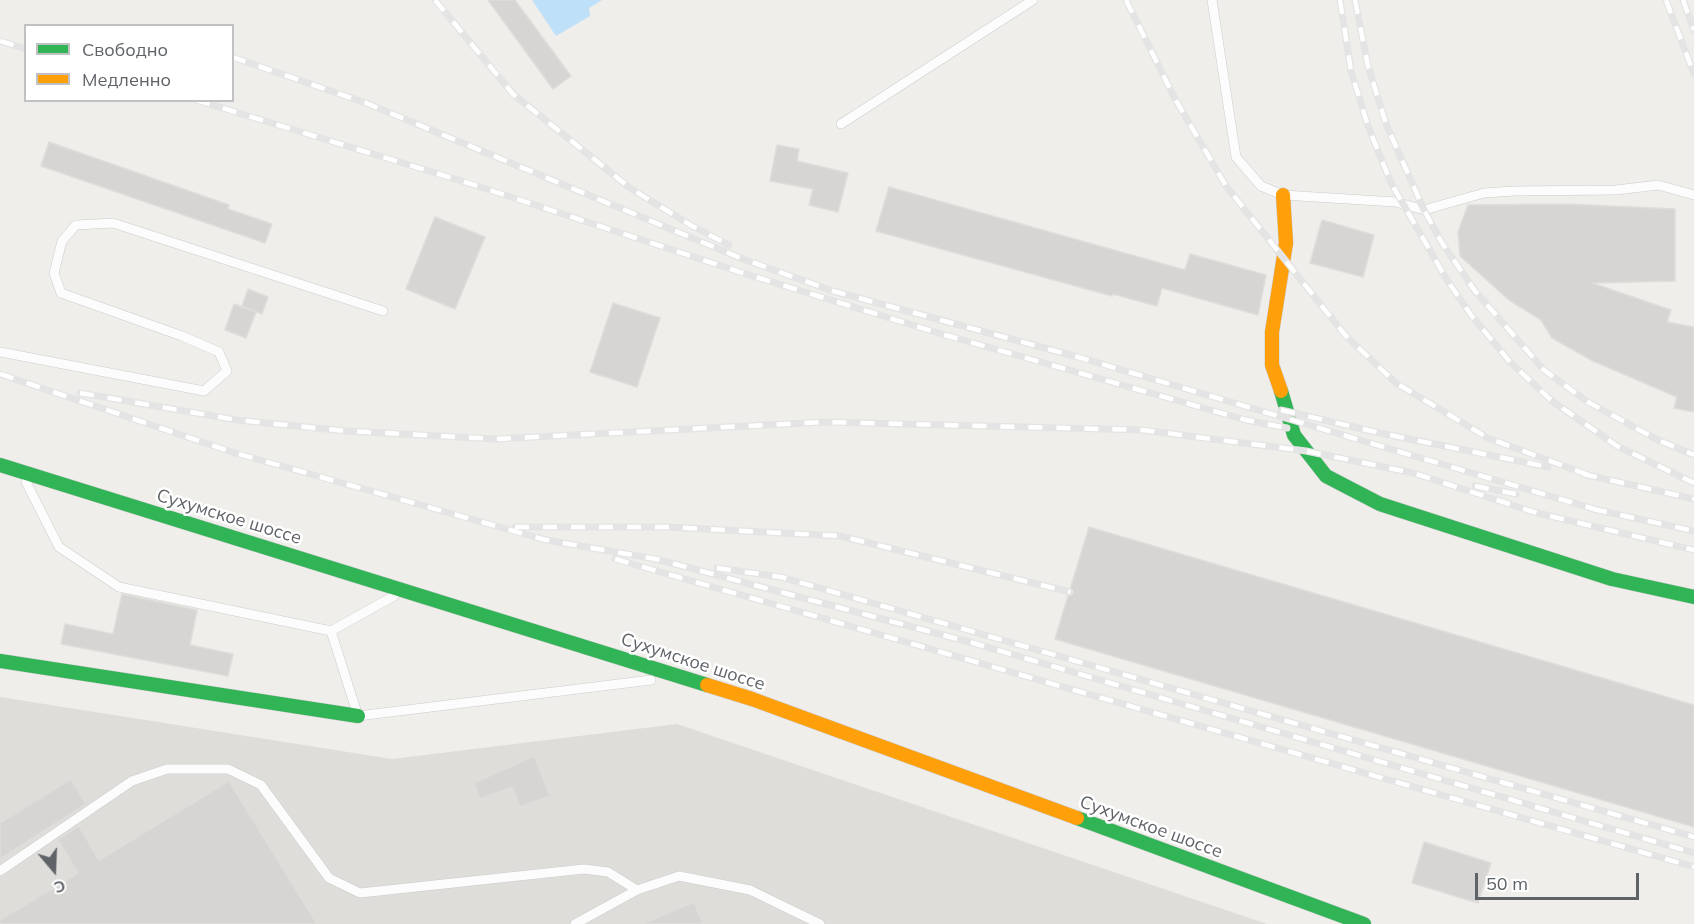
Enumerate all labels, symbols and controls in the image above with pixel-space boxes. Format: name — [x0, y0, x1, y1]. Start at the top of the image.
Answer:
legend — [24, 24, 234, 102]
text: Свободно — [82, 38, 168, 61]
text: Медленно — [82, 68, 171, 91]
street label: Сухумское шоссе — [154, 485, 304, 549]
street label: Сухумское шоссе — [618, 628, 768, 696]
street label: Сухумское шоссе — [1077, 791, 1225, 863]
north arrow — [24, 840, 84, 900]
scale bar — [1478, 861, 1642, 899]
text: 50 m — [1486, 872, 1528, 895]
text: С — [51, 876, 68, 898]

